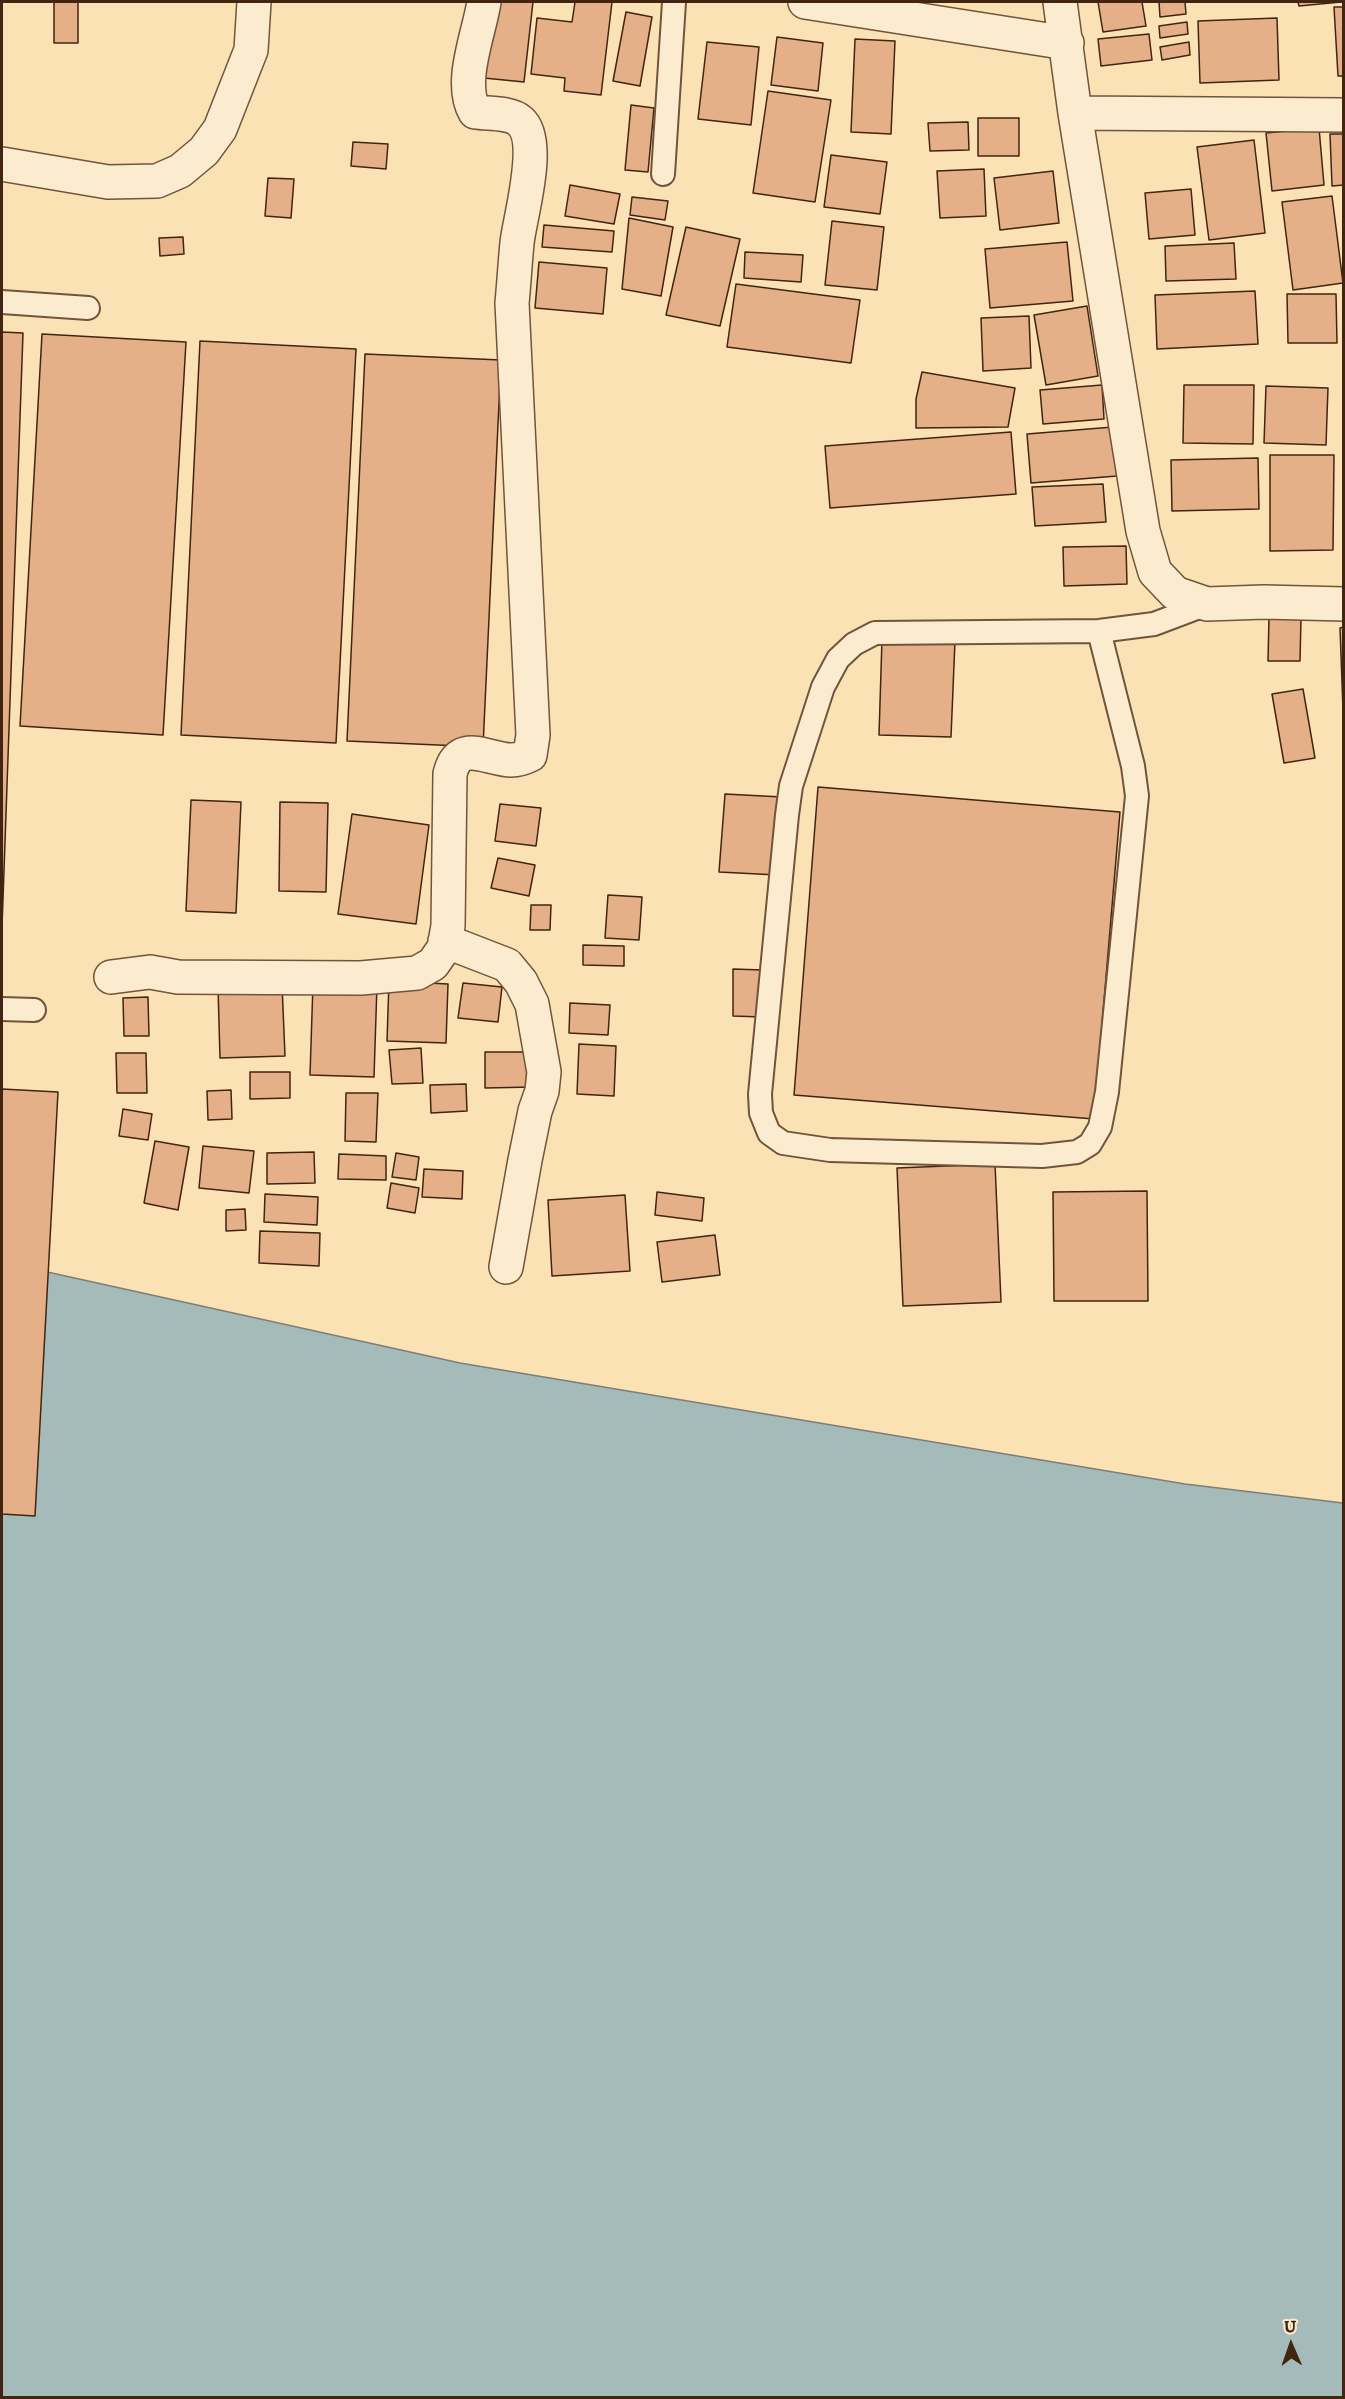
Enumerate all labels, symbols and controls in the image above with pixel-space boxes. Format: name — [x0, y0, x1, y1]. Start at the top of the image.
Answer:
north arrow — [1261, 2315, 1321, 2375]
text: U — [1284, 2317, 1297, 2337]

